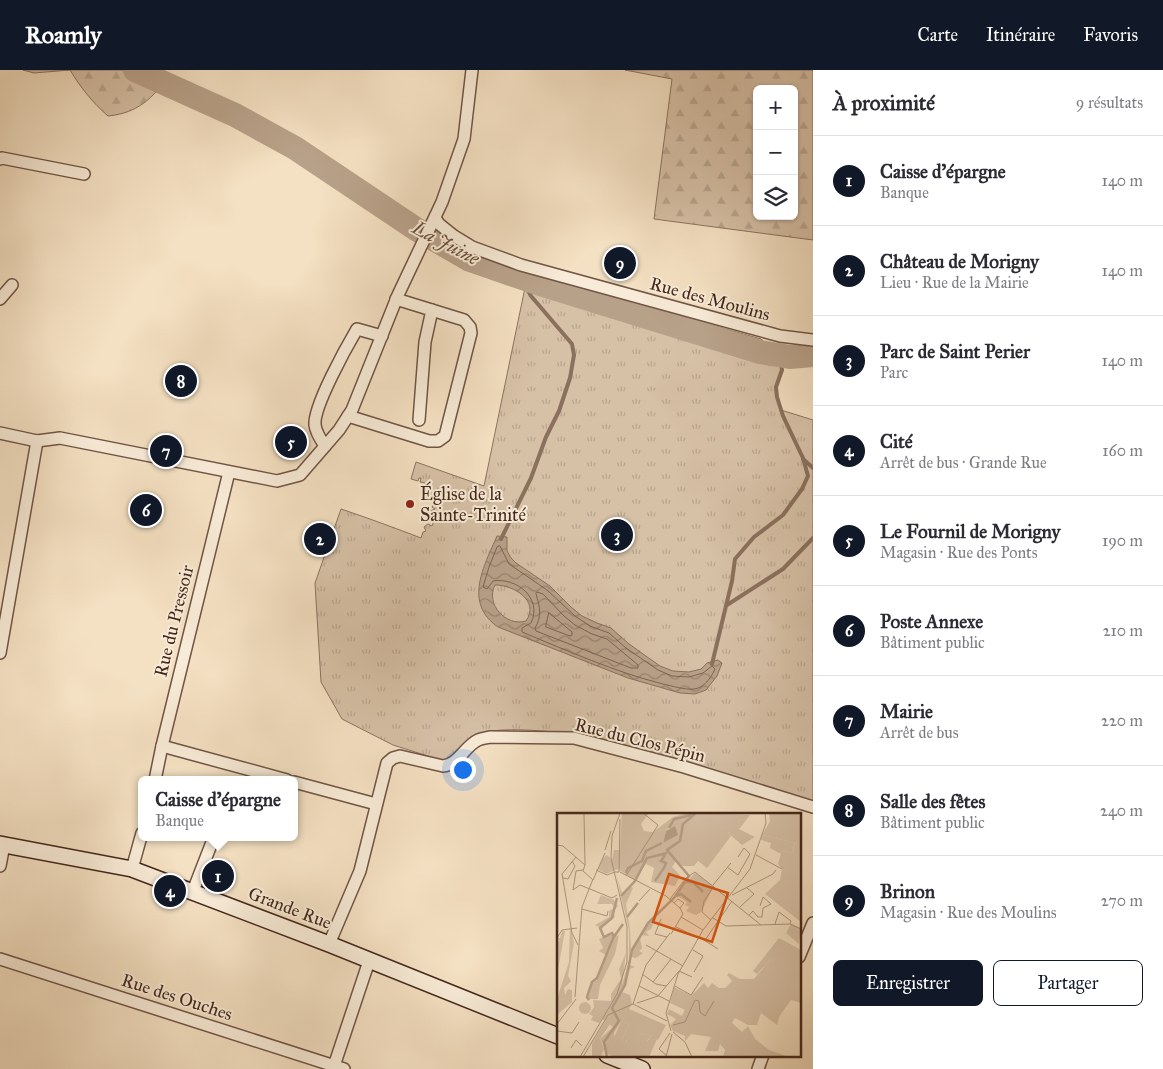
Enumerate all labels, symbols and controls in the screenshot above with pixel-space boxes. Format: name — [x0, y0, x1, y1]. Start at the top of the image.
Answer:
text: Roamly — [25, 20, 102, 50]
text: Carte — [918, 24, 958, 46]
text: Itinéraire — [986, 24, 1055, 46]
text: Favoris — [1083, 24, 1138, 46]
map controls — [753, 85, 798, 220]
button: + — [753, 85, 798, 130]
text: À proximité — [833, 90, 935, 116]
text: 9 résultats — [1076, 93, 1143, 112]
button: − — [753, 130, 798, 175]
text: Caisse d'épargne — [880, 160, 1006, 183]
text: 1 — [846, 171, 852, 190]
text: 140 m — [1102, 171, 1143, 190]
button: layers — [753, 175, 798, 220]
text: Banque — [880, 183, 929, 202]
water label: La Juine — [408, 215, 484, 271]
pin: 9 — [604, 244, 636, 282]
text: Château de Morigny — [880, 250, 1039, 273]
text: 2 — [845, 261, 853, 280]
text: 140 m — [1102, 261, 1143, 280]
street label: Rue des Moulins — [647, 272, 773, 326]
text: Lieu · Rue de la Mairie — [880, 273, 1029, 292]
text: Parc de Saint Perier — [880, 340, 1030, 363]
text: 3 — [846, 351, 852, 370]
text: 140 m — [1102, 351, 1143, 370]
pin: 8 — [165, 362, 197, 400]
text: Parc — [880, 363, 908, 382]
pin: 5 — [275, 423, 307, 461]
text: Cité — [880, 430, 913, 453]
pin: 7 — [150, 432, 182, 470]
text: 4 — [845, 441, 853, 460]
text: 160 m — [1102, 441, 1143, 460]
text: Arrêt de bus · Grande Rue — [880, 453, 1047, 472]
place label: Église de la Sainte-Trinité — [420, 481, 526, 526]
pin: 6 — [130, 491, 162, 529]
marker: Église de la Sainte-Trinité — [404, 498, 416, 510]
pin: 3 — [601, 516, 633, 554]
pin: 2 — [304, 520, 336, 558]
text: Le Fournil de Morigny — [880, 520, 1060, 543]
text: 5 — [845, 531, 853, 550]
text: 190 m — [1102, 531, 1143, 550]
text: Magasin · Rue des Ponts — [880, 543, 1038, 562]
street label: Rue du Pressoir — [149, 563, 199, 679]
text: Poste Annexe — [880, 610, 983, 633]
text: 6 — [845, 621, 853, 640]
text: 210 m — [1103, 621, 1143, 640]
text: Bâtiment public — [880, 633, 985, 652]
text: Mairie — [880, 700, 933, 723]
text: 7 — [845, 711, 853, 730]
text: 220 m — [1101, 711, 1143, 730]
street label: Rue du Clos Pépin — [572, 713, 708, 767]
text: Arrêt de bus — [880, 723, 959, 742]
your location — [450, 757, 476, 783]
popup — [138, 776, 298, 841]
text: Caisse d'épargne — [155, 788, 281, 811]
text: Salle des fêtes — [880, 790, 985, 813]
text: 8 — [845, 801, 853, 820]
text: 240 m — [1100, 801, 1143, 820]
text: Banque — [155, 811, 204, 830]
inset map — [557, 813, 800, 1056]
text: Bâtiment public — [880, 813, 985, 832]
pin: 1 — [202, 857, 234, 895]
pin: 4 — [154, 872, 186, 910]
text: Brinon — [880, 880, 935, 903]
street label: Grande Rue — [245, 882, 335, 934]
text: 9 — [845, 891, 853, 910]
text: 270 m — [1101, 891, 1143, 910]
text: Magasin · Rue des Moulins — [880, 903, 1057, 922]
button: Enregistrer — [833, 960, 983, 1006]
button: Partager — [993, 960, 1143, 1006]
street label: Rue des Ouches — [119, 969, 235, 1025]

